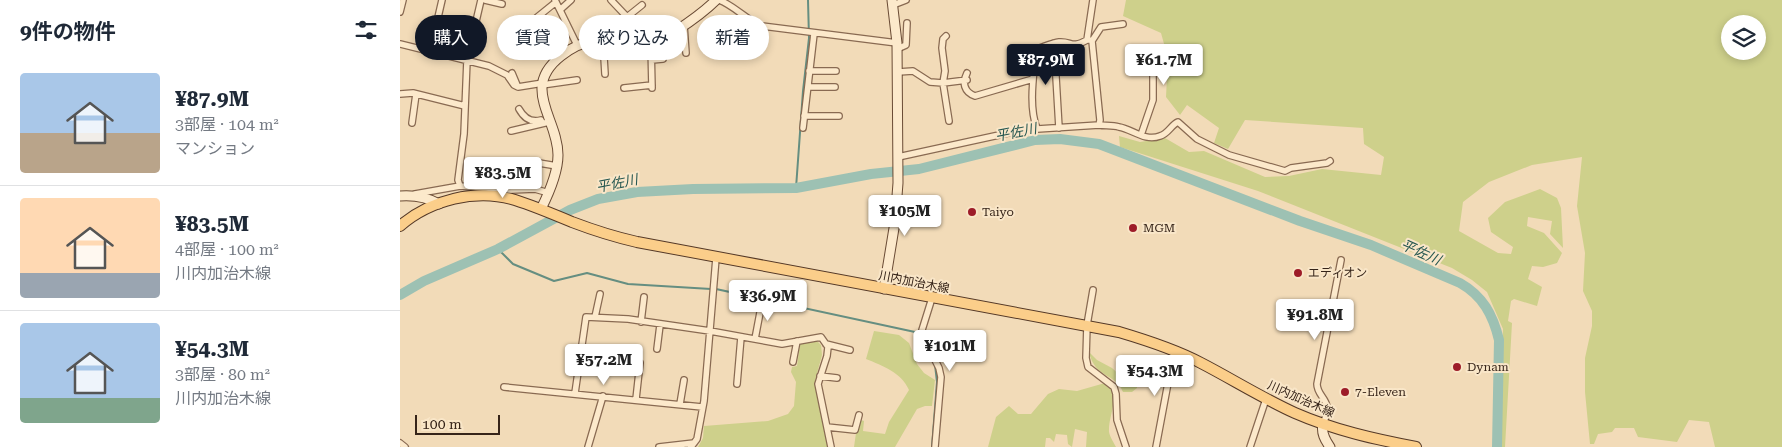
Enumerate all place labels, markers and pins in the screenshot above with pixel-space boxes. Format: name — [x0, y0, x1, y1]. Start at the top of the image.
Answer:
pin: ¥87.9M — [1005, 44, 1087, 86]
pin: ¥61.7M — [1123, 44, 1205, 86]
pin: ¥83.5M — [462, 156, 544, 199]
pin: ¥105M — [870, 194, 940, 237]
place label: Taiyo — [982, 205, 1014, 219]
marker: Taiyo — [966, 206, 978, 218]
place label: MGM — [1143, 221, 1175, 235]
marker: MGM — [1127, 222, 1139, 234]
place label: エディオン — [1308, 266, 1367, 280]
marker: エディオン — [1292, 267, 1304, 279]
pin: ¥36.9M — [727, 280, 809, 322]
pin: ¥91.8M — [1274, 298, 1356, 341]
pin: ¥101M — [915, 330, 985, 372]
pin: ¥57.2M — [563, 344, 645, 386]
pin: ¥54.3M — [1114, 354, 1196, 397]
place label: Dynam — [1467, 360, 1509, 374]
marker: Dynam — [1451, 361, 1463, 373]
place label: 7-Eleven — [1355, 385, 1406, 399]
marker: 7-Eleven — [1339, 386, 1351, 398]

